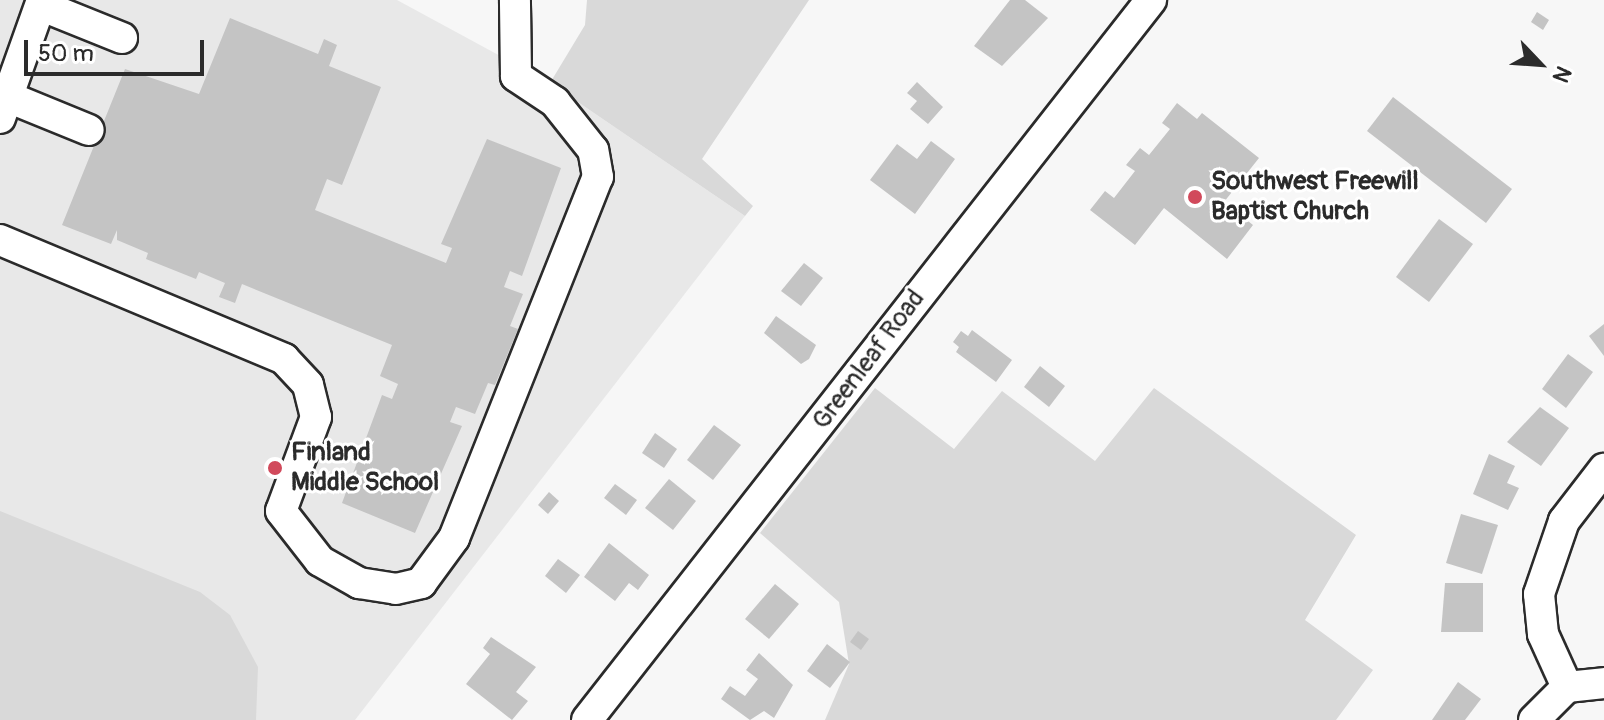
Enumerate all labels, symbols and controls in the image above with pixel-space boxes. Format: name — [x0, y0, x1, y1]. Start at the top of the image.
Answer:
scale bar — [28, 24, 208, 74]
north arrow — [1500, 24, 1580, 104]
text: 50 m — [38, 39, 94, 68]
text: N — [1546, 61, 1578, 87]
place label: Southwest Freewill Baptist Church — [1211, 166, 1419, 228]
marker: Southwest Freewill Baptist Church — [1186, 188, 1204, 206]
street label: Greenleaf Road — [806, 284, 932, 436]
place label: Finland Middle School — [291, 437, 439, 498]
marker: Finland Middle School — [266, 459, 284, 477]

